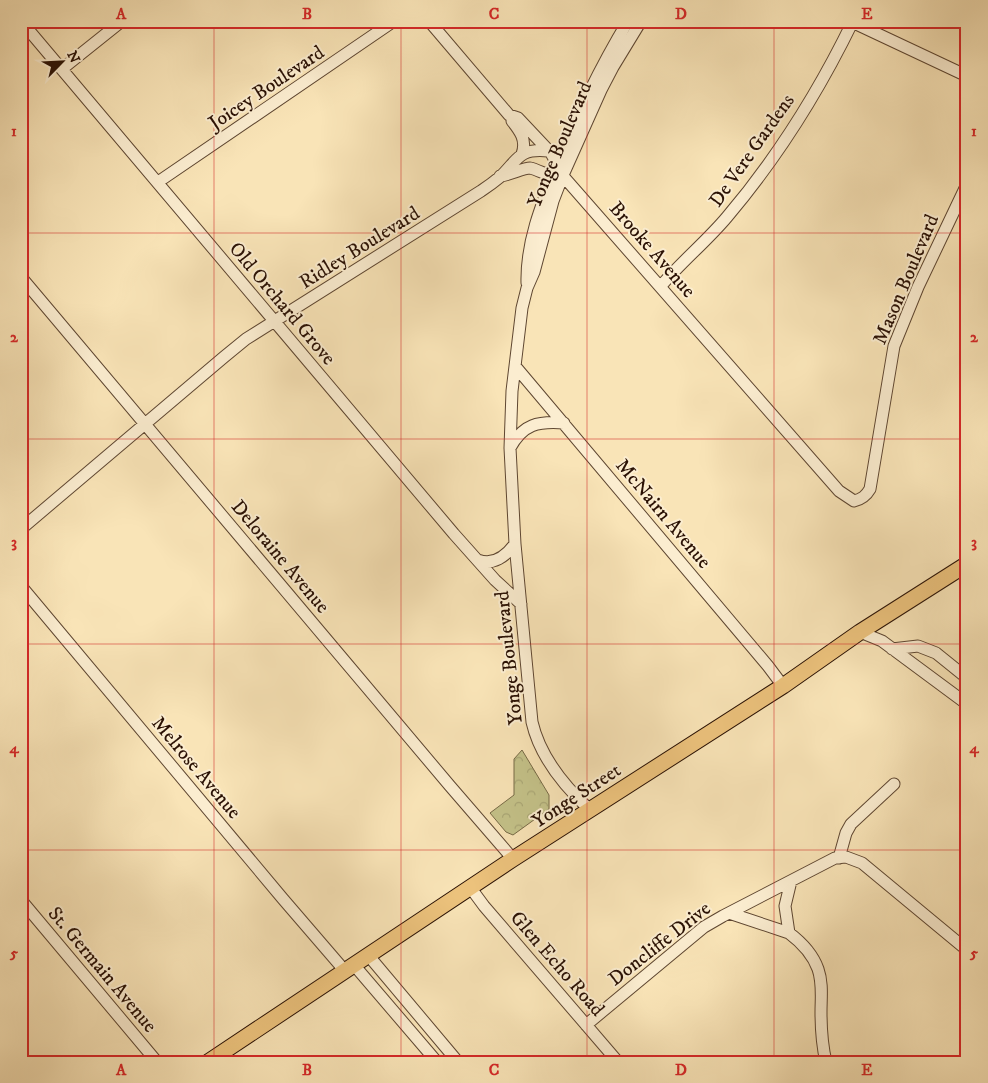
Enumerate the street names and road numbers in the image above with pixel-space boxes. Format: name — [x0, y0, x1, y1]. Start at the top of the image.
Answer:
street label: Joicey Boulevard — [203, 40, 329, 137]
street label: Yonge Boulevard — [523, 78, 598, 211]
street label: De Vere Gardens — [704, 89, 801, 212]
street label: Brooke Avenue — [603, 197, 700, 303]
street label: Ridley Boulevard — [295, 201, 425, 295]
street label: Mason Boulevard — [868, 211, 945, 348]
street label: Old Orchard Grove — [223, 237, 341, 371]
street label: McNairn Avenue — [610, 454, 716, 574]
street label: Deloraine Avenue — [225, 495, 335, 619]
street label: Yonge Boulevard — [490, 590, 529, 726]
street label: Melrose Avenue — [146, 712, 246, 824]
street label: Yonge Street — [528, 758, 626, 834]
street label: Doncliffe Drive — [604, 896, 716, 992]
street label: St. Germain Avenue — [42, 902, 162, 1038]
street label: Glen Echo Road — [504, 906, 609, 1022]

